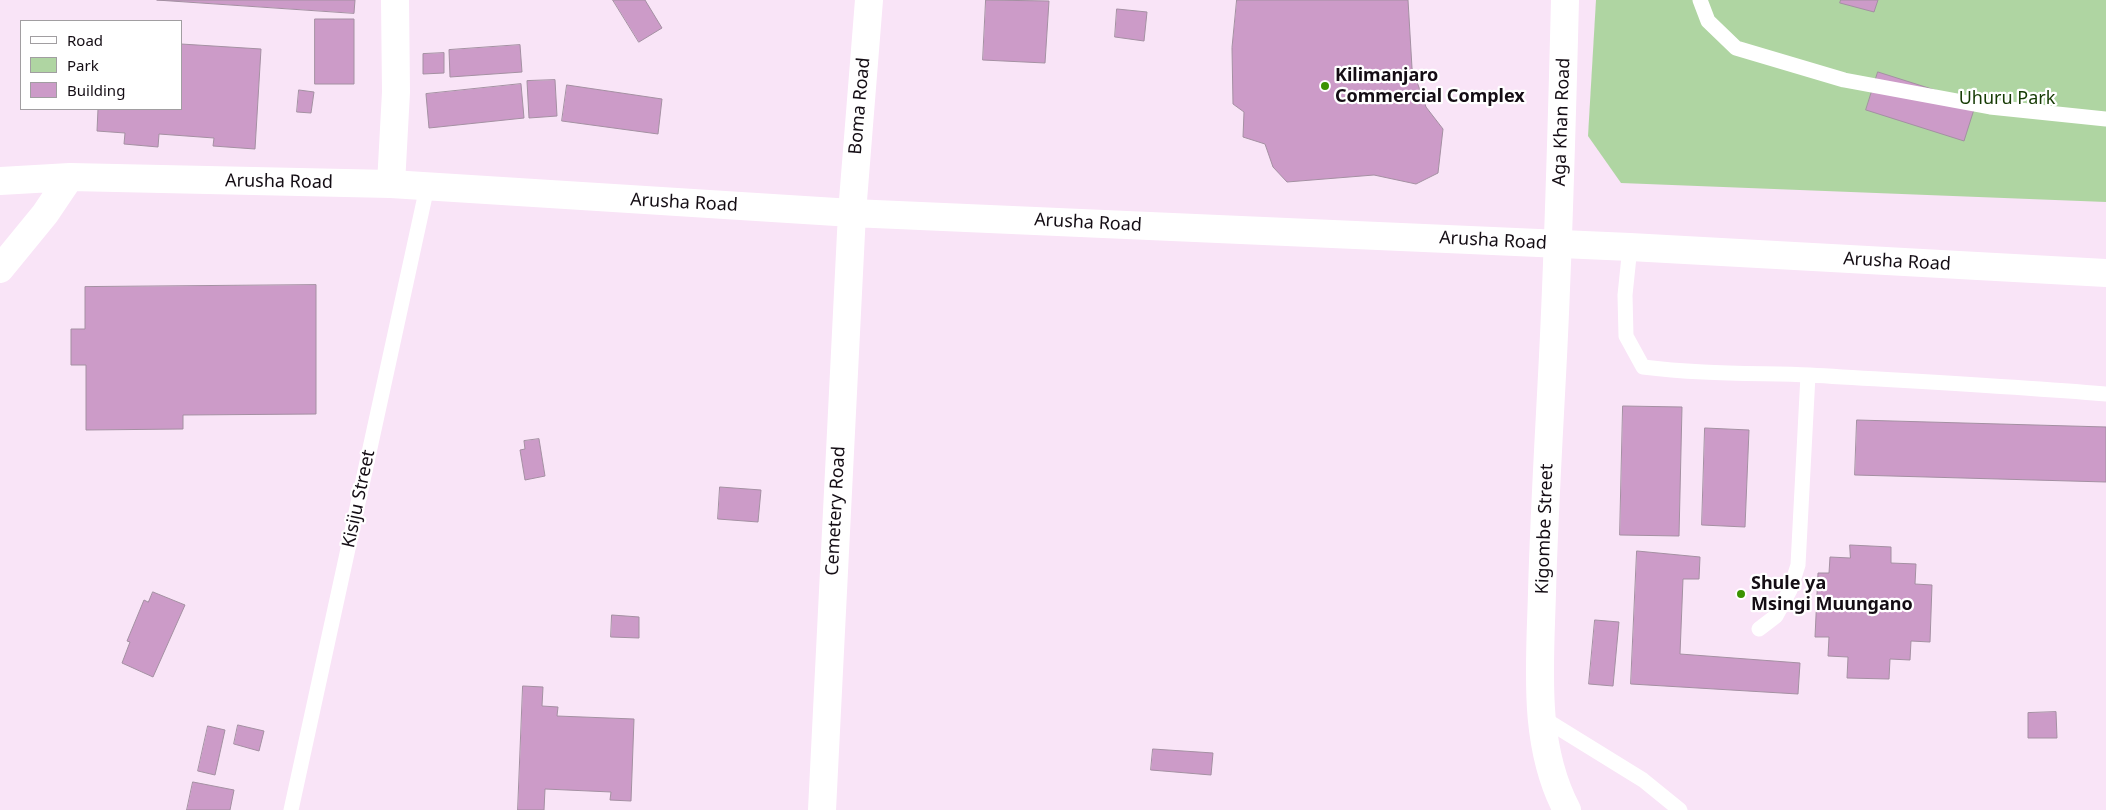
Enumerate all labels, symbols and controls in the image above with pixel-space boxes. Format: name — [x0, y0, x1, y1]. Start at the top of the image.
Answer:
legend — [20, 20, 182, 110]
text: Road — [67, 30, 103, 50]
text: Park — [67, 55, 99, 75]
street label: Boma Road — [845, 57, 875, 155]
street label: Aga Khan Road — [1549, 57, 1575, 187]
place label: Kilimanjaro Commercial Complex — [1335, 65, 1525, 108]
text: Building — [67, 80, 125, 100]
marker: Kilimanjaro Commercial Complex — [1319, 80, 1331, 92]
park label: Uhuru Park — [1959, 88, 2055, 110]
street label: Arusha Road — [225, 170, 333, 194]
street label: Arusha Road — [630, 189, 738, 217]
street label: Arusha Road — [1034, 209, 1142, 237]
street label: Arusha Road — [1439, 227, 1547, 255]
street label: Arusha Road — [1843, 248, 1951, 276]
street label: Cemetery Road — [822, 446, 850, 576]
street label: Kisiju Street — [338, 448, 380, 550]
street label: Kigombe Street — [1532, 463, 1558, 595]
place label: Shule ya Msingi Muungano — [1751, 573, 1913, 616]
marker: Shule ya Msingi Muungano — [1735, 588, 1747, 600]

